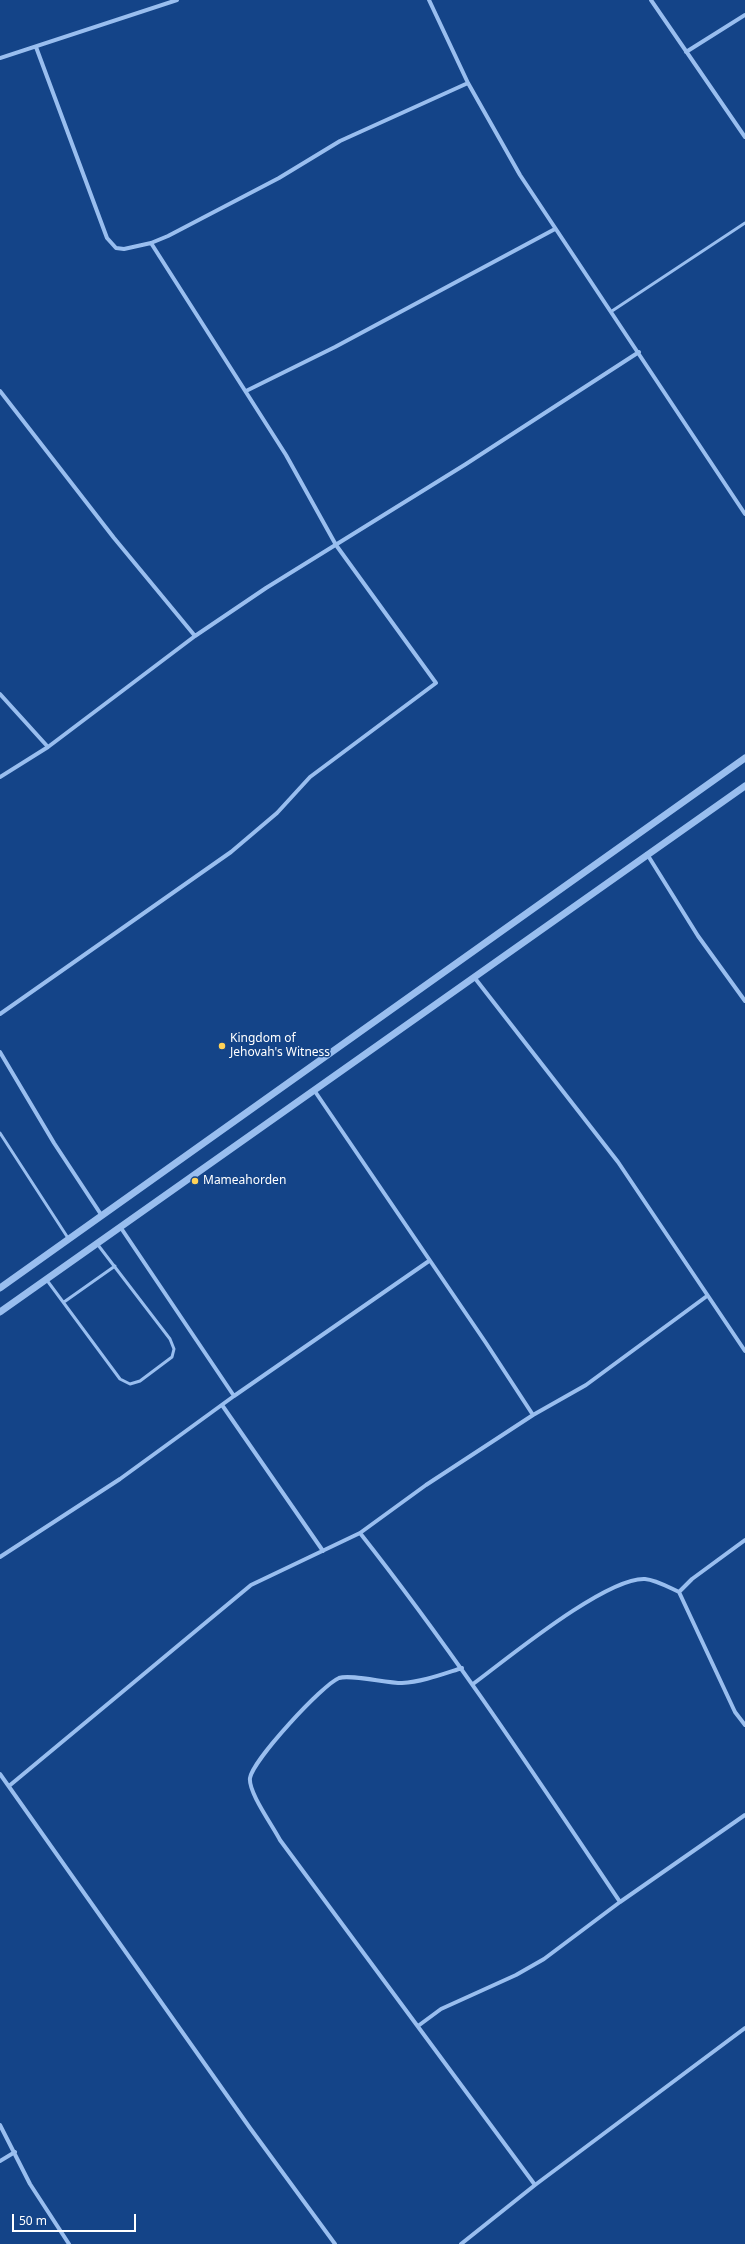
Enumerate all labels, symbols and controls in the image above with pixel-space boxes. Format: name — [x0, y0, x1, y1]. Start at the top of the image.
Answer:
place label: Kingdom of Jehovah's Witness — [230, 1032, 330, 1060]
marker: Kingdom of Jehovah's Witness — [217, 1041, 227, 1051]
place label: Mameahorden — [203, 1174, 286, 1188]
marker: Mameahorden — [190, 1176, 200, 1186]
scale bar — [14, 2206, 138, 2232]
text: 50 m — [19, 2212, 47, 2229]

